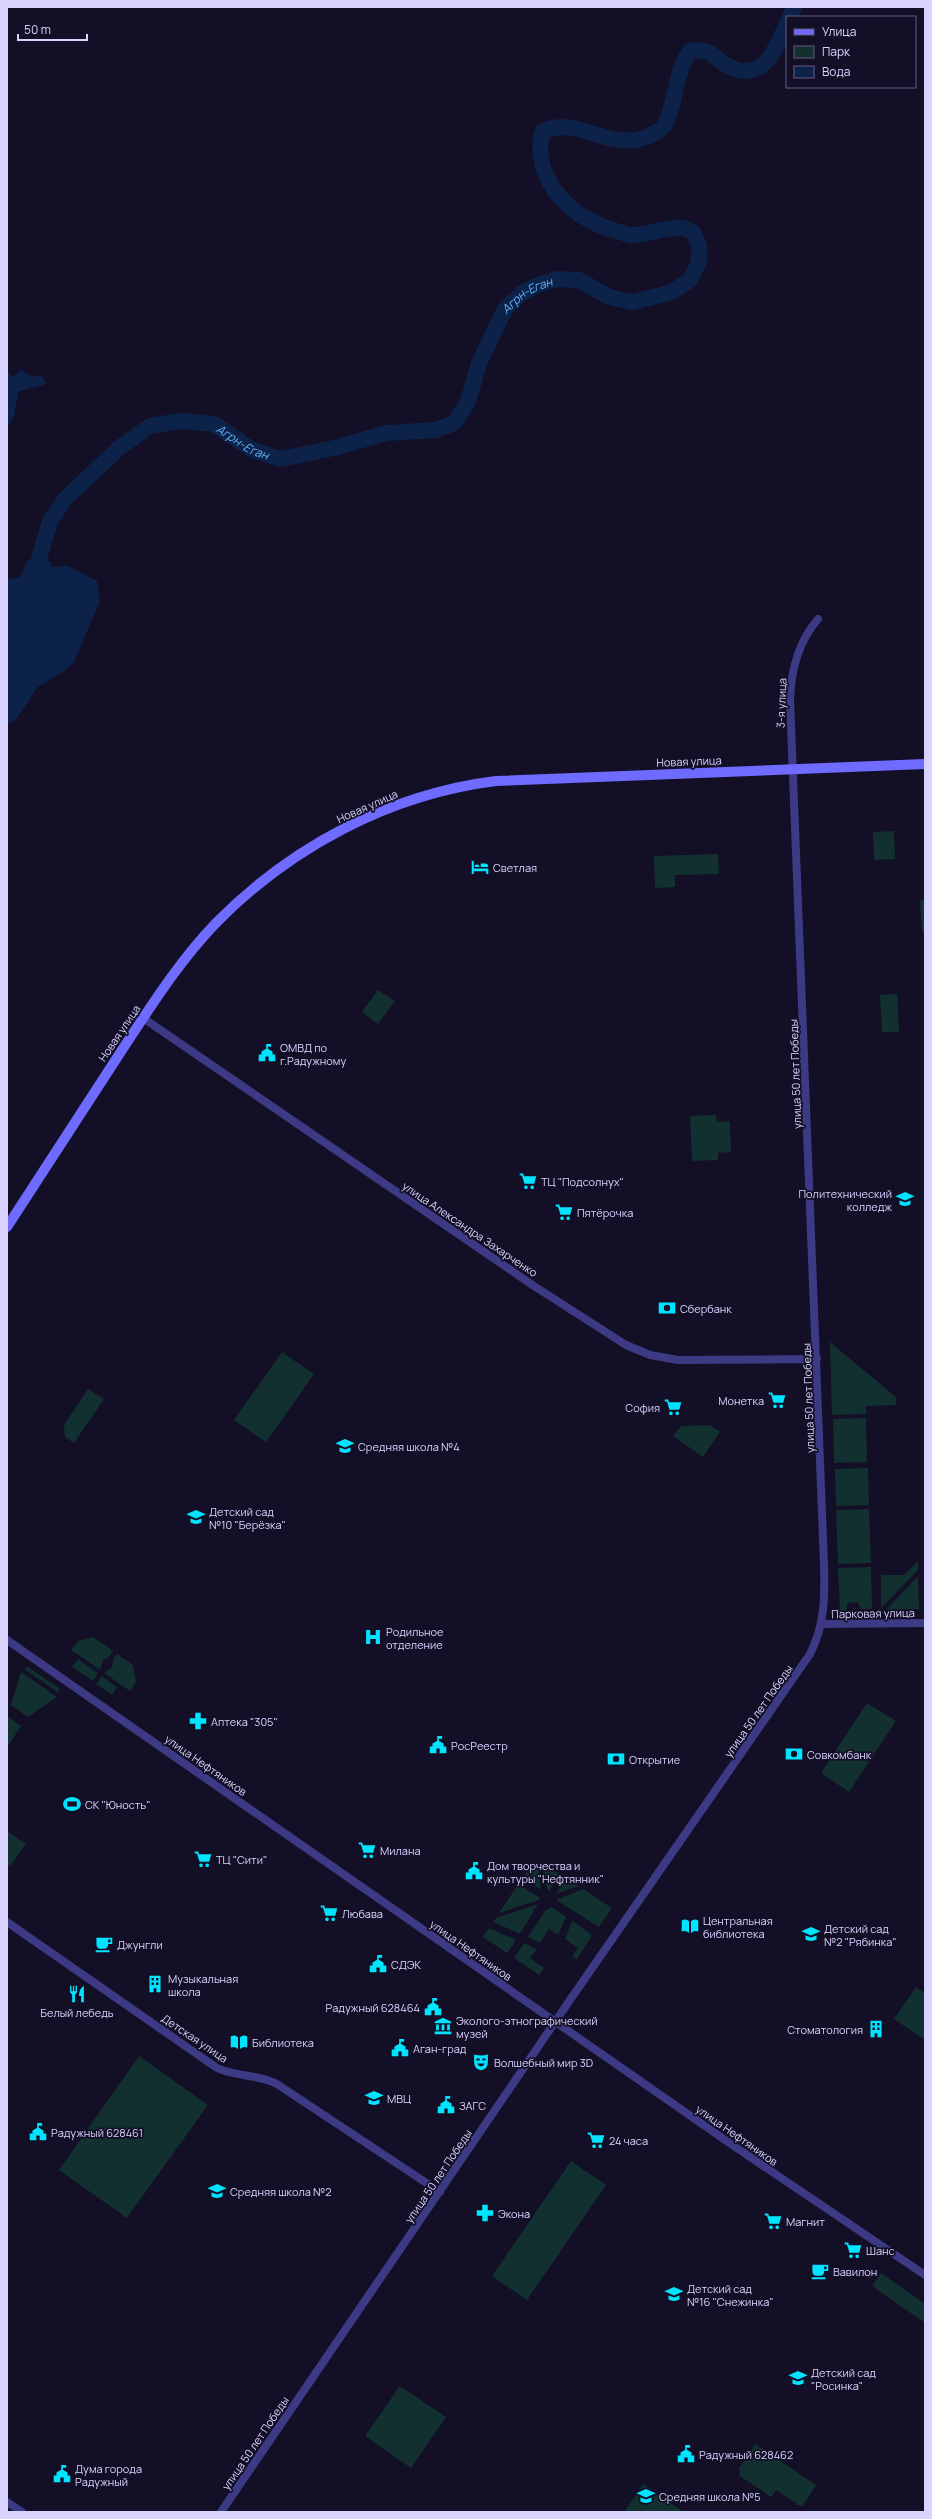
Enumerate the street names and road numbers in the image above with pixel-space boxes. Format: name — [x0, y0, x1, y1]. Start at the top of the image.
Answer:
street label: 3-я улица — [773, 678, 789, 728]
street label: Новая улица — [656, 752, 722, 770]
street label: Новая улица — [334, 786, 400, 826]
street label: Новая улица — [94, 1002, 144, 1064]
street label: улица 50 лет Победы — [786, 1019, 804, 1129]
street label: улица Александра Захарченко — [399, 1178, 541, 1280]
street label: улица 50 лет Победы — [799, 1343, 817, 1453]
street label: Парковая улица — [831, 1605, 915, 1621]
street label: улица 50 лет Победы — [720, 1662, 796, 1760]
street label: улица Нефтяников — [162, 1731, 250, 1799]
street label: улица Нефтяников — [427, 1916, 515, 1984]
street label: Детская улица — [159, 2010, 231, 2066]
street label: улица Нефтяников — [693, 2101, 781, 2169]
street label: улица 50 лет Победы — [401, 2126, 475, 2226]
street label: улица 50 лет Победы — [218, 2393, 292, 2493]

